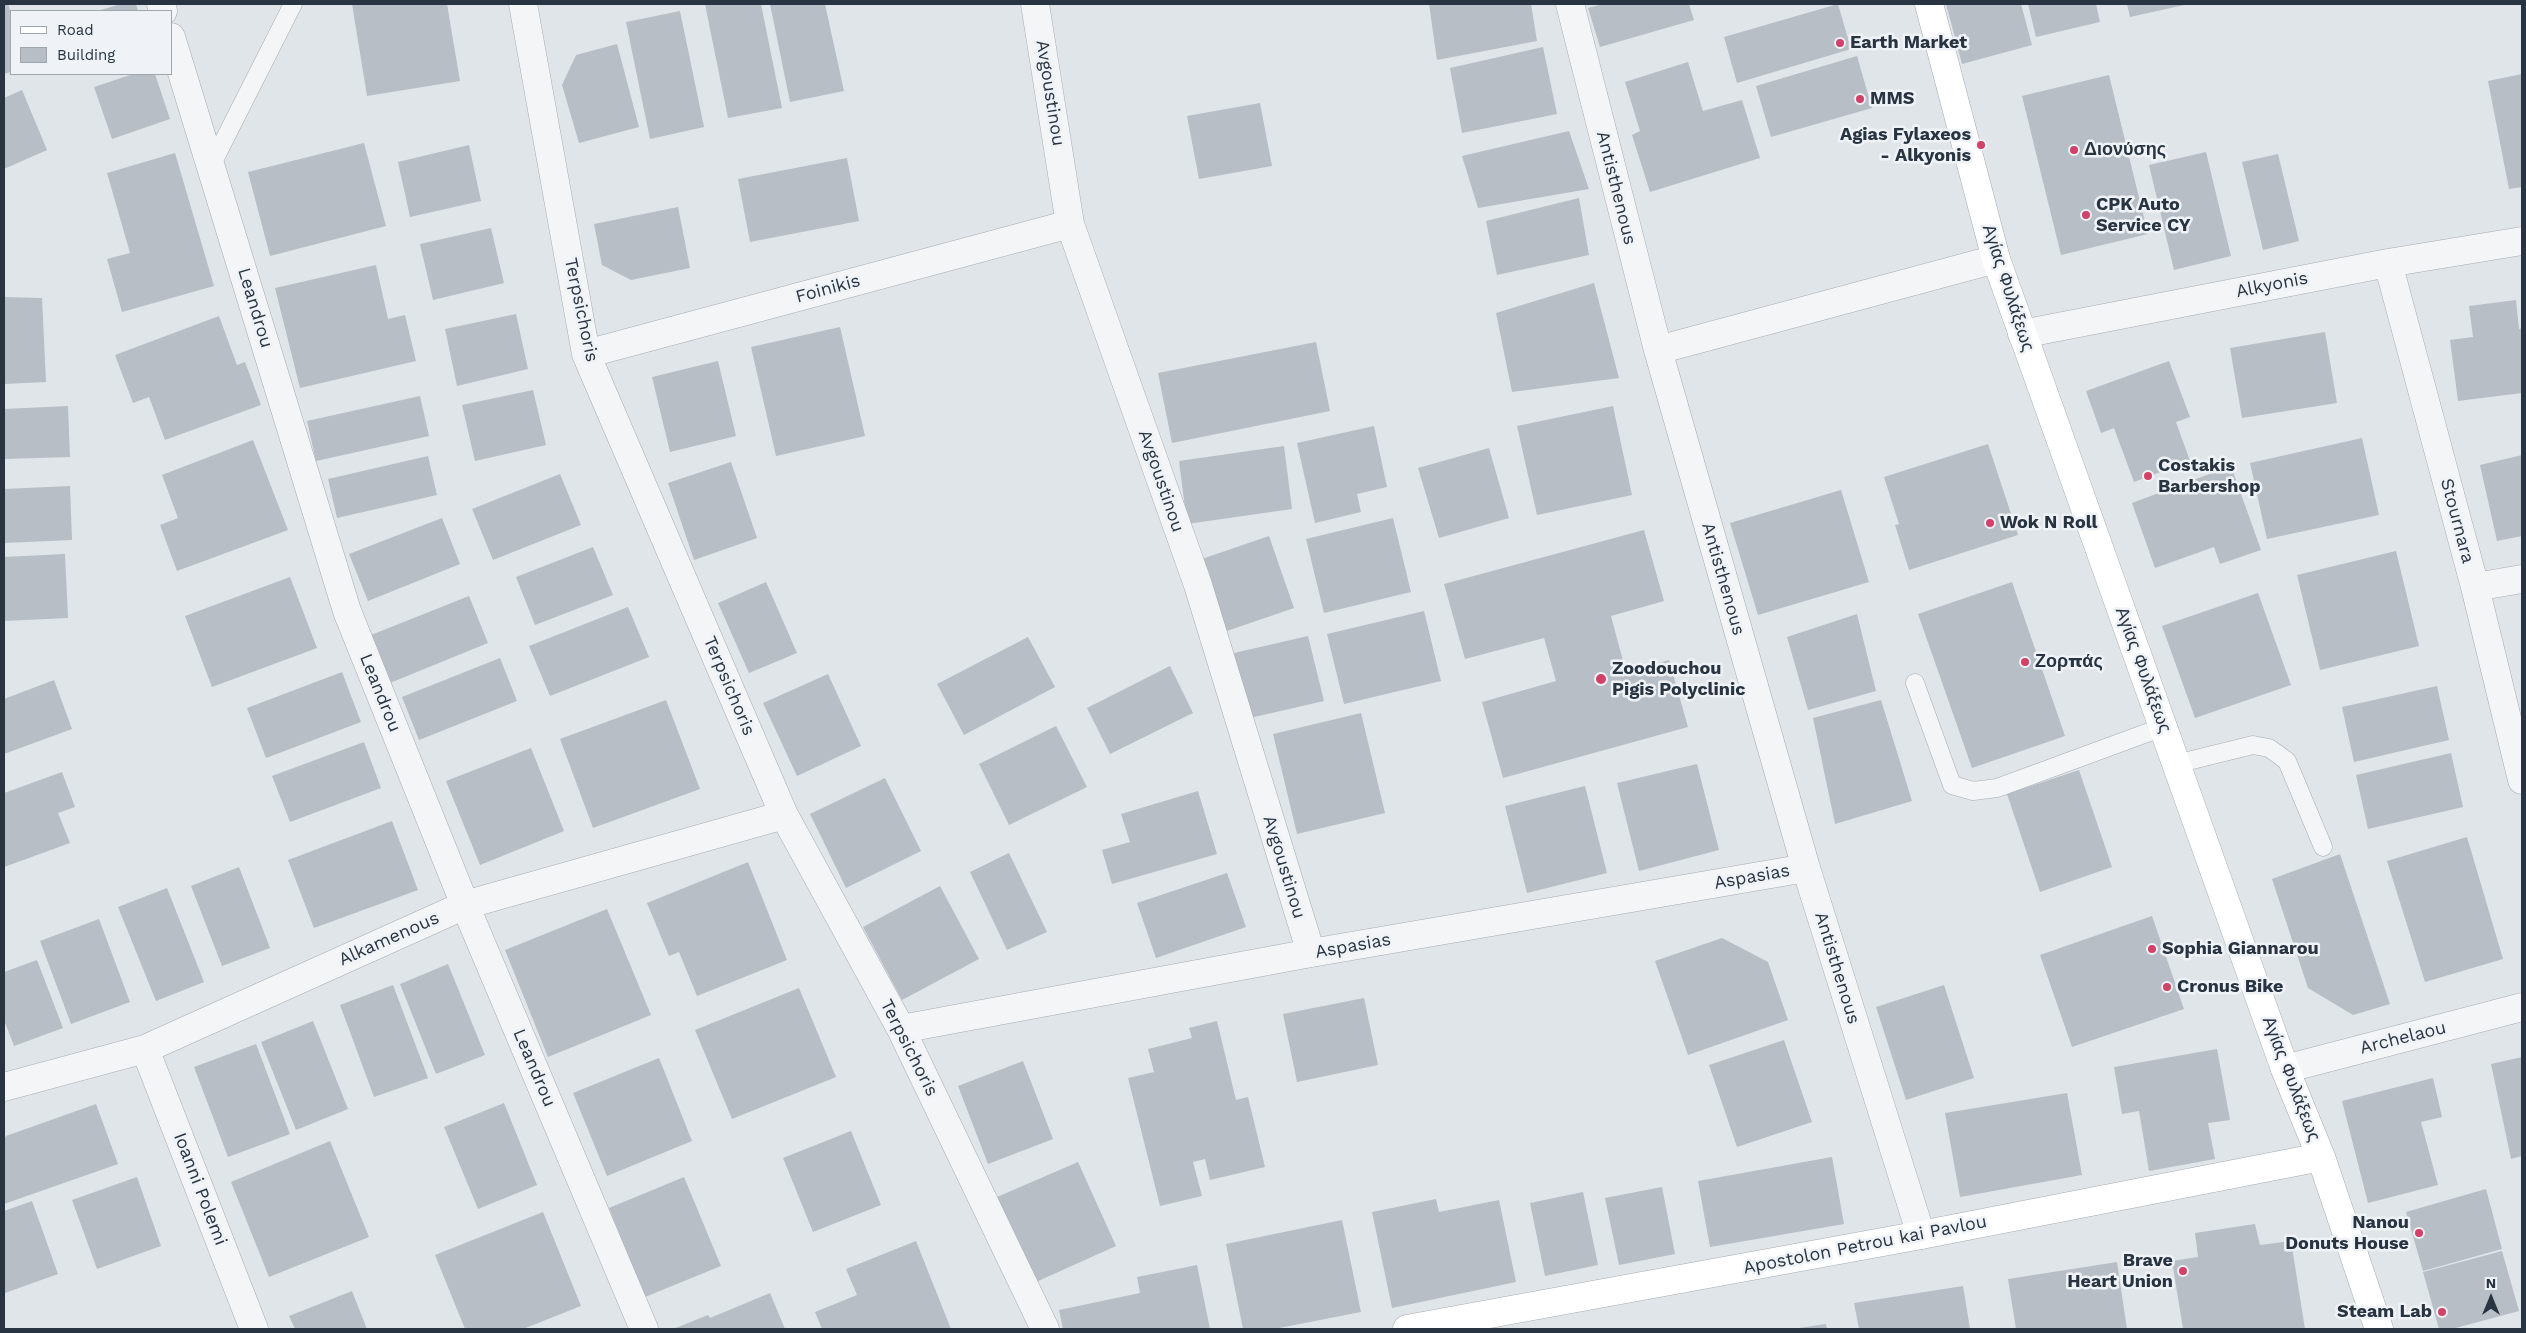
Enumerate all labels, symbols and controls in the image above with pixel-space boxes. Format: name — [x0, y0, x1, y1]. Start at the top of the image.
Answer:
legend — [10, 10, 172, 75]
text: Road — [57, 21, 94, 39]
place label: Earth Market — [1850, 32, 1967, 54]
marker: Earth Market — [1834, 37, 1846, 49]
street label: Avgoustinou — [1031, 38, 1069, 148]
text: Building — [57, 46, 115, 64]
place label: MMS — [1870, 88, 1914, 110]
marker: MMS — [1854, 93, 1866, 105]
place label: Agias Fylaxeos - Alkyonis — [1840, 124, 1971, 166]
street label: Antisthenous — [1591, 129, 1641, 247]
marker: Agias Fylaxeos - Alkyonis — [1975, 139, 1987, 151]
place label: Διονύσης — [2084, 139, 2166, 161]
marker: Διονύσης — [2068, 144, 2080, 156]
place label: CPK Auto Service CY — [2096, 194, 2191, 236]
marker: CPK Auto Service CY — [2080, 209, 2092, 221]
street label: Αγίας Φυλάξεως — [1977, 222, 2039, 354]
street label: Terpsichoris — [559, 256, 603, 364]
street label: Leandrou — [233, 265, 277, 351]
street label: Alkyonis — [2234, 267, 2310, 303]
street label: Foinikis — [793, 270, 863, 308]
street label: Avgoustinou — [1133, 427, 1189, 535]
place label: Costakis Barbershop — [2158, 455, 2261, 498]
marker: Costakis Barbershop — [2142, 470, 2154, 482]
street label: Stournara — [2435, 476, 2479, 566]
place label: Wok N Roll — [2000, 512, 2097, 534]
marker: Wok N Roll — [1984, 517, 1996, 529]
street label: Antisthenous — [1697, 520, 1749, 638]
street label: Αγίας Φυλάξεως — [2110, 604, 2176, 736]
street label: Terpsichoris — [698, 633, 760, 739]
street label: Leandrou — [355, 651, 405, 735]
place label: Ζορπάς — [2035, 651, 2103, 673]
marker: Ζορπάς — [2019, 656, 2031, 668]
place label: Zoodouchou Pigis Polyclinic — [1612, 658, 1745, 701]
marker: Zoodouchou Pigis Polyclinic — [1594, 672, 1608, 686]
street label: Avgoustinou — [1258, 813, 1310, 921]
street label: Aspasias — [1712, 860, 1792, 894]
street label: Alkamenous — [335, 907, 443, 971]
street label: Antisthenous — [1810, 909, 1864, 1027]
street label: Aspasias — [1313, 929, 1393, 963]
place label: Sophia Giannarou — [2162, 938, 2319, 960]
marker: Sophia Giannarou — [2146, 943, 2158, 955]
place label: Cronus Bike — [2177, 976, 2283, 998]
marker: Cronus Bike — [2161, 981, 2173, 993]
street label: Terpsichoris — [875, 996, 943, 1100]
street label: Αγίας Φυλάξεως — [2257, 1013, 2325, 1145]
street label: Archelaou — [2358, 1017, 2448, 1059]
street label: Leandrou — [508, 1026, 560, 1110]
street label: Ioanni Polemi — [169, 1130, 231, 1248]
street label: Apostolon Petrou kai Pavlou — [1741, 1211, 1989, 1279]
place label: Nanou Donuts House — [2285, 1212, 2409, 1254]
marker: Nanou Donuts House — [2413, 1227, 2425, 1239]
place label: Brave Heart Union — [2067, 1250, 2173, 1292]
marker: Brave Heart Union — [2177, 1265, 2189, 1277]
north arrow — [2466, 1273, 2516, 1323]
text: N — [2486, 1275, 2496, 1291]
place label: Steam Lab — [2337, 1301, 2432, 1323]
marker: Steam Lab — [2436, 1306, 2448, 1318]

